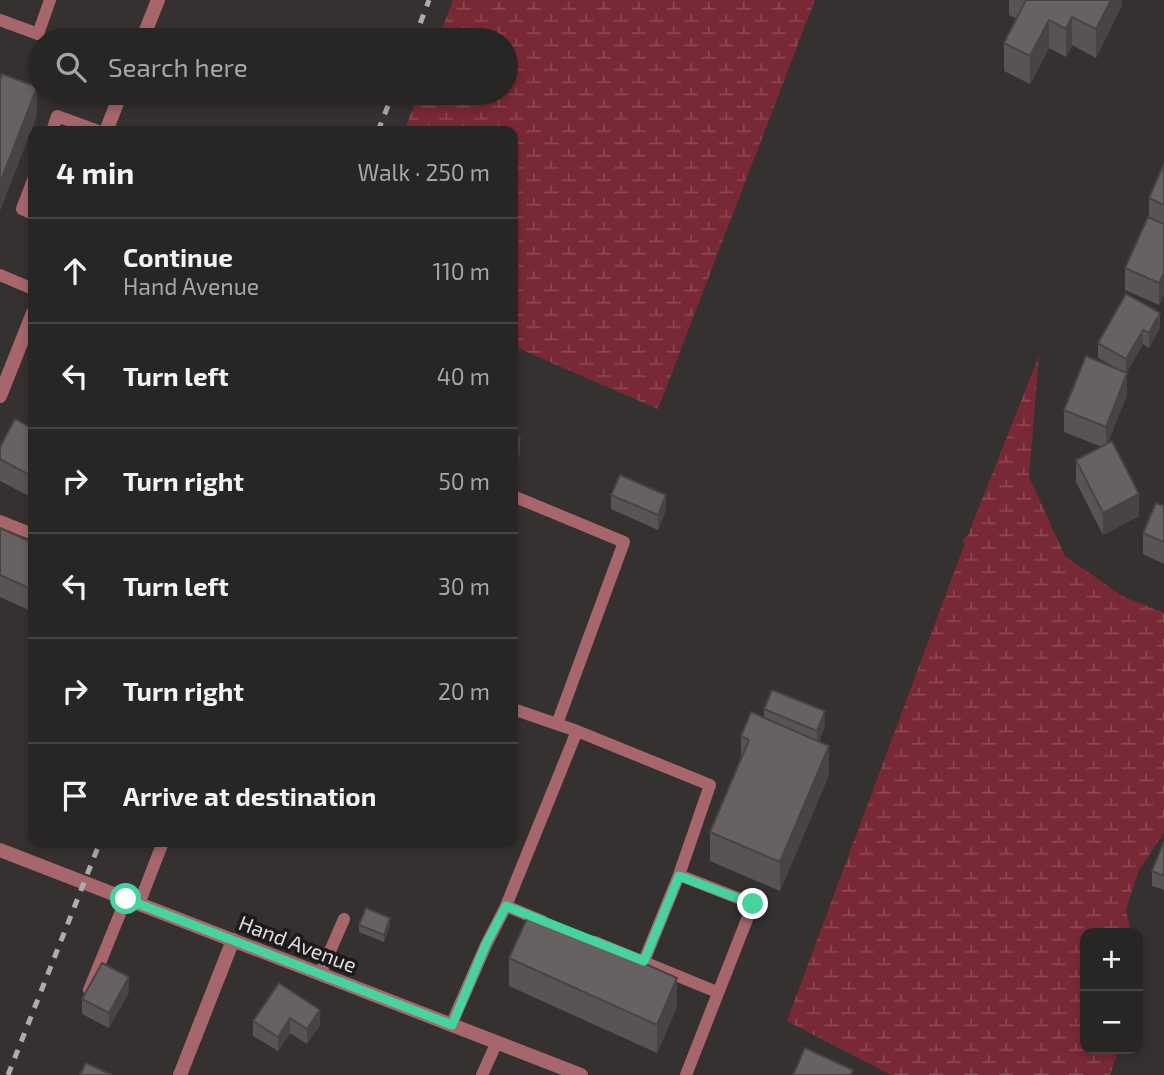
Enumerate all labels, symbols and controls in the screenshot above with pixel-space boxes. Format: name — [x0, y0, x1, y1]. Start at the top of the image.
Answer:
search box — [28, 28, 518, 105]
icon: search — [52, 48, 90, 86]
text: Search here — [108, 51, 248, 82]
text: 4 min — [56, 154, 134, 190]
text: Walk · 250 m — [357, 158, 490, 186]
text: Continue — [123, 241, 233, 272]
icon: ahead — [56, 252, 94, 290]
text: 110 m — [433, 257, 490, 285]
text: Hand Avenue — [123, 272, 259, 300]
icon: left — [56, 357, 94, 395]
text: Turn left — [123, 360, 229, 391]
text: 40 m — [437, 362, 490, 390]
icon: right — [56, 462, 94, 500]
text: Turn right — [123, 465, 244, 496]
text: 50 m — [439, 467, 490, 495]
icon: left — [56, 567, 94, 605]
text: Turn left — [123, 570, 229, 601]
text: 30 m — [438, 572, 490, 600]
icon: right — [56, 672, 94, 710]
text: Turn right — [123, 675, 244, 706]
text: 20 m — [438, 677, 490, 705]
icon: arrive — [56, 777, 94, 815]
text: Arrive at destination — [123, 780, 376, 811]
route start — [110, 883, 141, 914]
route end — [737, 888, 768, 919]
street label: Hand Avenue — [235, 909, 361, 977]
map controls — [1080, 928, 1143, 1054]
button: + — [1080, 928, 1143, 991]
button: − — [1080, 991, 1143, 1054]

